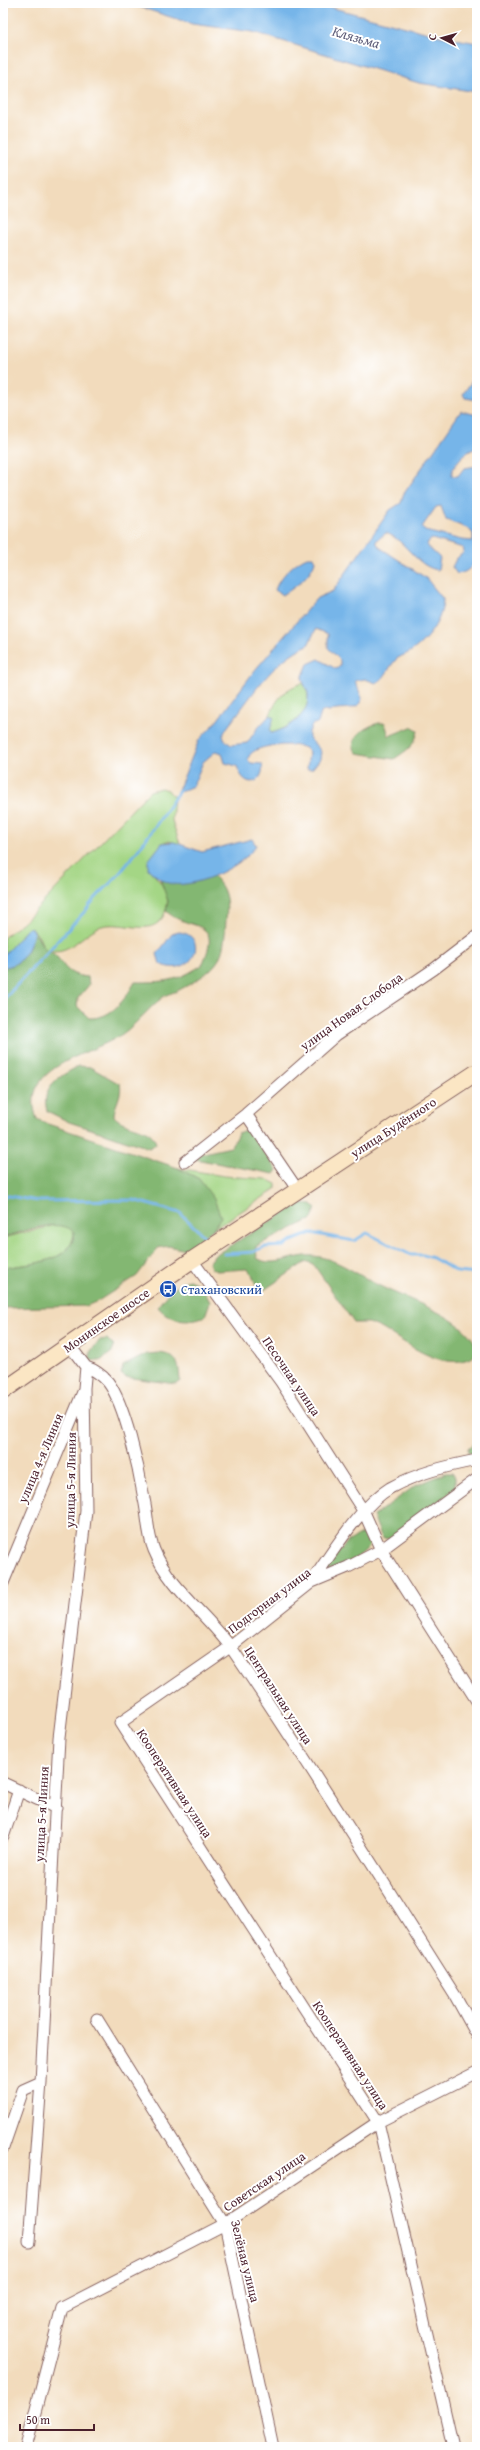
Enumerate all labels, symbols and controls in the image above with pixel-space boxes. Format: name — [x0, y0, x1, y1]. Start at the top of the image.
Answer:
north arrow — [422, 18, 462, 58]
water label: Клязьма — [330, 21, 383, 53]
text: С — [424, 33, 440, 41]
street label: улица Новая Слобода — [295, 967, 407, 1056]
street label: улица Будённого — [346, 1092, 440, 1163]
bus stop icon: Стахановский — [158, 1279, 178, 1299]
place label: Стахановский — [181, 1280, 262, 1299]
street label: Монинское шоссе — [59, 1283, 153, 1357]
street label: Песочная улица — [258, 1333, 326, 1420]
street label: улица 4-я Линия — [13, 1410, 68, 1507]
street label: улица 5-я Линия — [60, 1431, 81, 1529]
street label: Подгорная улица — [224, 1562, 315, 1638]
street label: Центральная улица — [240, 1643, 318, 1749]
street label: Кооперативная улица — [132, 1725, 217, 1842]
street label: улица 5-я Линия — [29, 1765, 54, 1863]
street label: Кооперативная улица — [308, 1997, 393, 2114]
street label: Советская улица — [219, 2146, 310, 2216]
street label: Зелёная улица — [226, 2218, 265, 2305]
scale bar — [20, 2406, 94, 2432]
text: 50 m — [26, 2411, 50, 2428]

